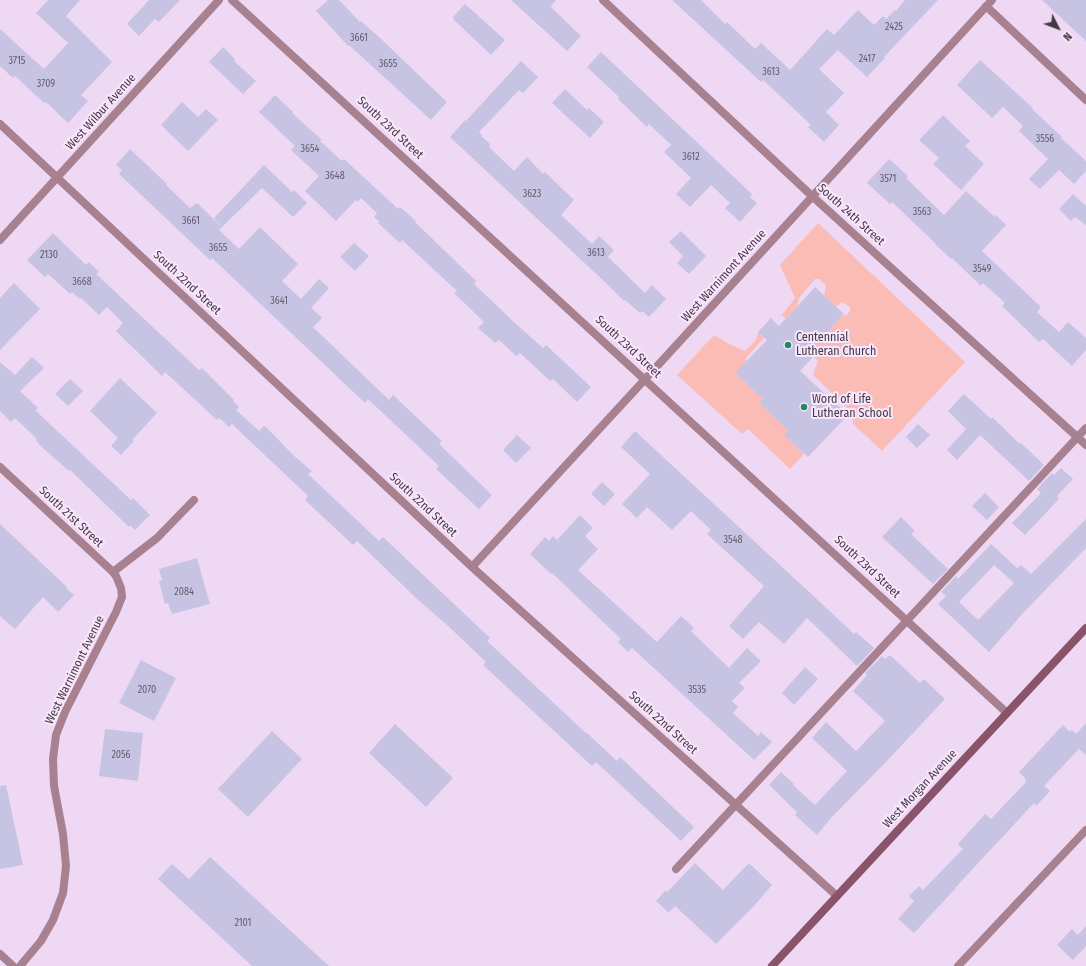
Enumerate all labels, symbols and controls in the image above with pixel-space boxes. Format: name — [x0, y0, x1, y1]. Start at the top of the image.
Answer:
north arrow — [1038, 8, 1078, 48]
house number: 2425 — [885, 21, 903, 33]
text: N — [1060, 30, 1074, 43]
house number: 3661 — [350, 32, 368, 44]
house number: 2417 — [859, 53, 875, 65]
house number: 3715 — [9, 55, 25, 67]
house number: 3655 — [379, 58, 397, 70]
house number: 3613 — [762, 66, 780, 78]
street label: West Wilbur Avenue — [63, 71, 139, 153]
house number: 3709 — [37, 78, 55, 90]
street label: South 23rd Street — [354, 94, 426, 162]
house number: 3556 — [1036, 133, 1054, 145]
house number: 3654 — [301, 143, 319, 155]
house number: 3612 — [682, 151, 700, 163]
house number: 3648 — [325, 170, 345, 182]
house number: 3571 — [880, 173, 896, 185]
street label: South 24th Street — [815, 181, 887, 249]
house number: 3623 — [523, 188, 541, 200]
house number: 3563 — [913, 206, 931, 218]
house number: 3661 — [182, 215, 200, 227]
street label: West Warnimont Avenue — [679, 227, 769, 325]
house number: 3655 — [209, 242, 227, 254]
house number: 3613 — [587, 247, 605, 259]
street label: South 22nd Street — [150, 248, 224, 318]
house number: 2130 — [40, 249, 58, 261]
house number: 3549 — [973, 263, 991, 275]
house number: 3668 — [72, 276, 92, 288]
house number: 3641 — [270, 295, 288, 307]
street label: South 23rd Street — [592, 313, 664, 381]
place label: Centennial Lutheran Church — [796, 331, 876, 359]
marker: Centennial Lutheran Church — [783, 340, 793, 350]
place label: Word of Life Lutheran School — [812, 393, 892, 421]
marker: Word of Life Lutheran School — [799, 402, 809, 412]
street label: South 22nd Street — [386, 470, 460, 540]
street label: South 21st Street — [36, 484, 106, 550]
street label: South 23rd Street — [831, 533, 903, 601]
house number: 3548 — [724, 534, 742, 546]
house number: 2084 — [174, 586, 194, 598]
street label: West Warnimont Avenue — [42, 613, 108, 727]
house number: 2070 — [138, 684, 156, 696]
house number: 3535 — [688, 684, 706, 696]
street label: South 22nd Street — [626, 688, 700, 758]
street label: West Morgan Avenue — [880, 747, 960, 831]
house number: 2056 — [111, 749, 131, 761]
house number: 2101 — [235, 917, 251, 929]

